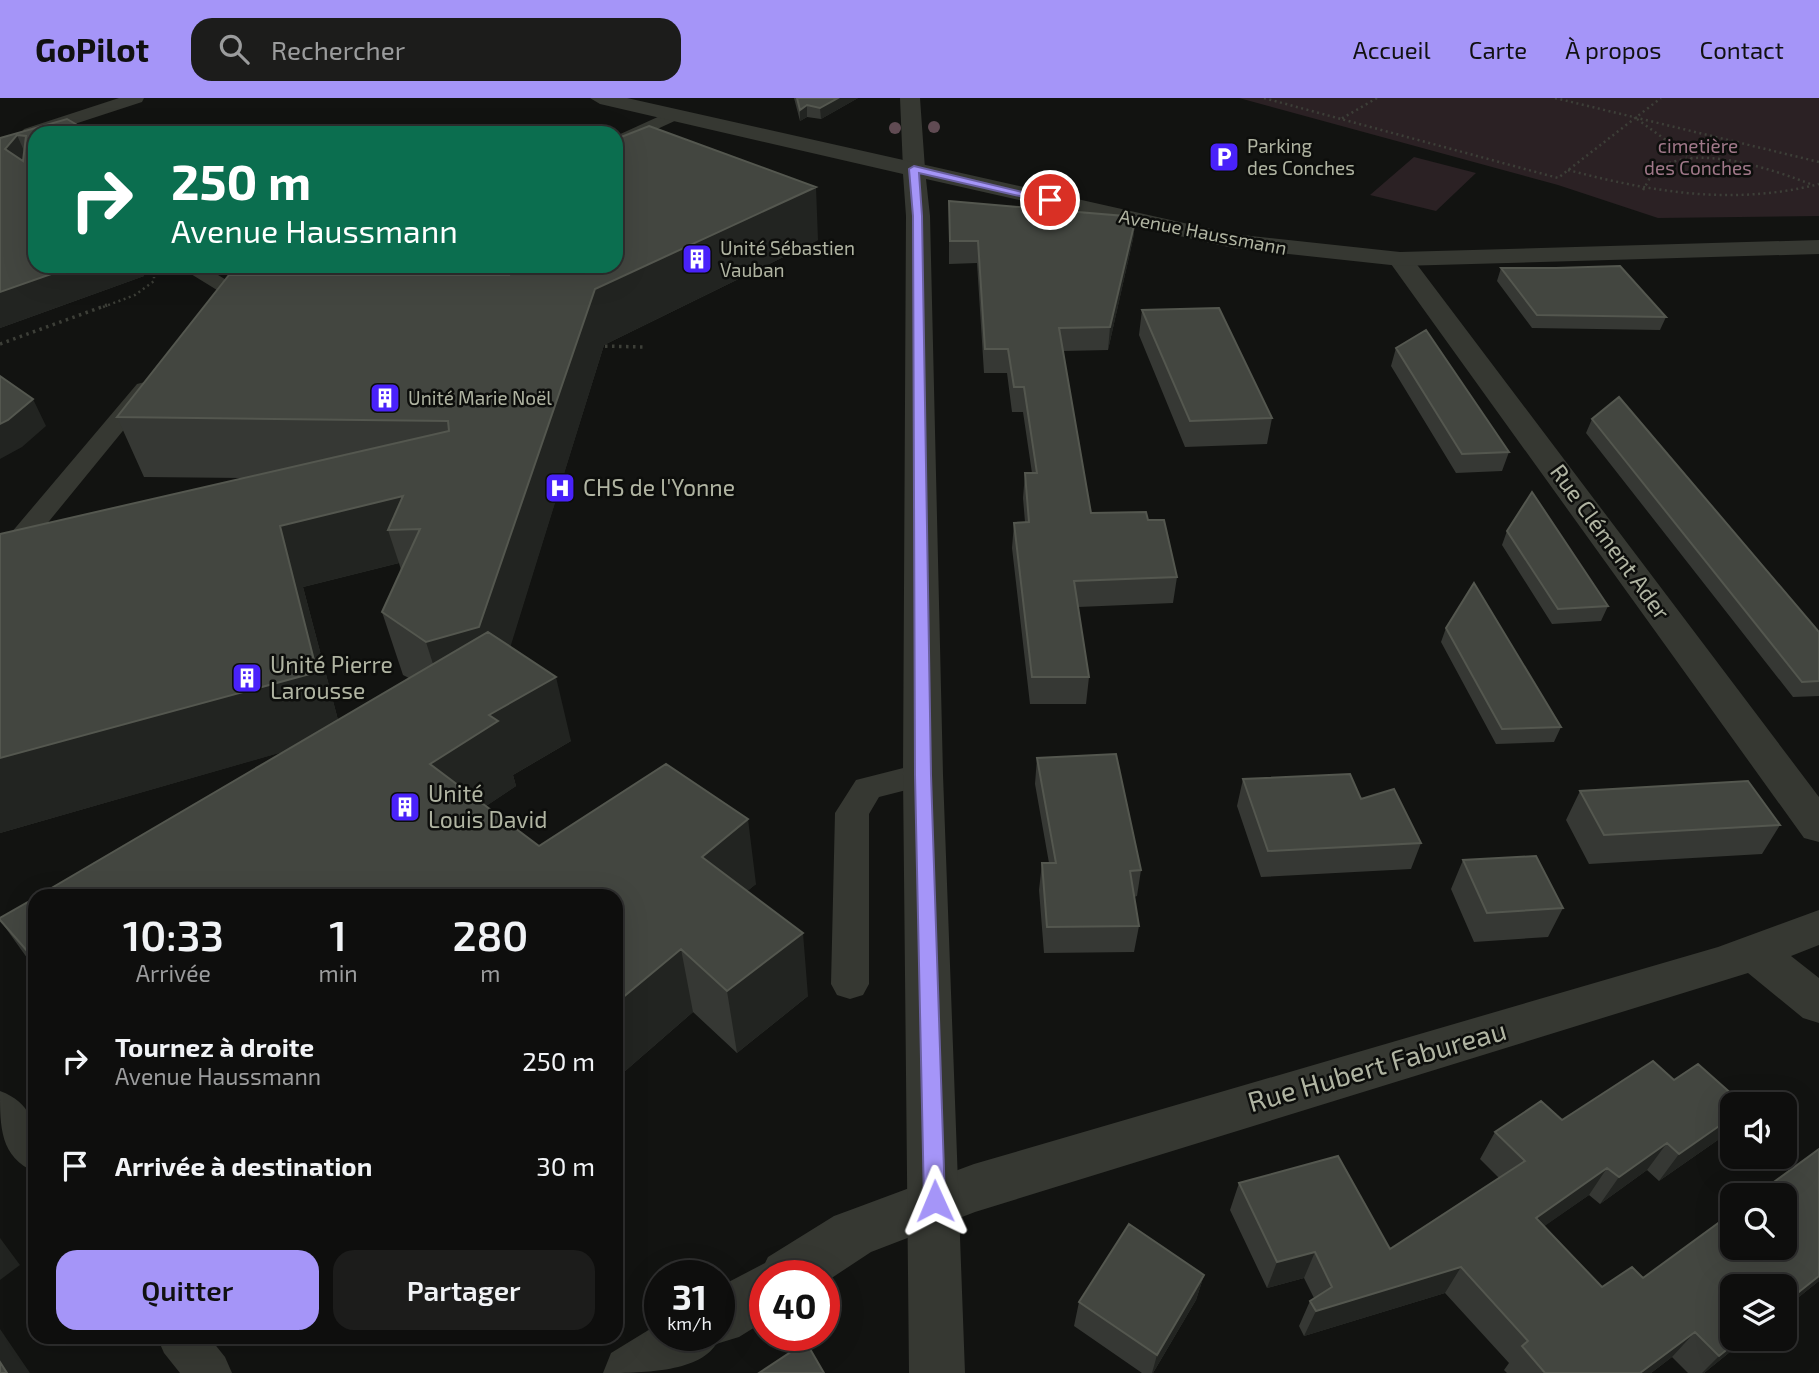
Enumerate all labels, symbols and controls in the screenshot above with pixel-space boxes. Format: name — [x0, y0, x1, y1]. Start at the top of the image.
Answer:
search box — [191, 18, 681, 81]
text: GoPilot — [35, 29, 149, 69]
icon: search — [215, 30, 253, 68]
text: Rechercher — [271, 34, 405, 65]
text: Accueil — [1353, 35, 1431, 64]
text: Carte — [1469, 35, 1527, 64]
text: À propos — [1565, 35, 1662, 64]
text: Contact — [1700, 35, 1784, 64]
place label: Parking des Conches — [1247, 134, 1355, 179]
park label: cimetière des Conches — [1644, 134, 1752, 179]
parking icon: Parking des Conches — [1207, 140, 1241, 174]
text: 250 m — [171, 151, 311, 210]
icon: right — [56, 154, 147, 245]
pin — [1020, 170, 1080, 230]
icon: arrive — [1031, 181, 1069, 219]
street label: Avenue Haussmann — [1117, 204, 1289, 259]
text: Avenue Haussmann — [171, 211, 458, 249]
place label: Unité Sébastien Vauban — [720, 236, 855, 281]
building icon: Unité Sébastien Vauban — [680, 242, 714, 276]
building icon: Unité Marie Noël — [368, 381, 402, 415]
place label: Unité Marie Noël — [408, 386, 552, 409]
street label: Rue Clément Ader — [1545, 458, 1677, 625]
hospital icon: CHS de l'Yonne — [543, 471, 577, 505]
place label: CHS de l'Yonne — [583, 473, 735, 501]
place label: Unité Pierre Larousse — [270, 650, 393, 704]
building icon: Unité Pierre Larousse — [230, 661, 264, 695]
place label: Unité Louis David — [428, 779, 547, 833]
building icon: Unité Louis David — [388, 790, 422, 824]
text: 10:33 — [123, 909, 224, 959]
text: 1 — [329, 909, 347, 959]
text: 280 — [452, 909, 528, 959]
text: Arrivée — [136, 959, 211, 987]
text: min — [319, 959, 358, 987]
text: m — [480, 959, 500, 987]
street label: Rue Hubert Fabureau — [1244, 1012, 1510, 1118]
text: Tournez à droite — [115, 1031, 314, 1062]
icon: right — [56, 1042, 94, 1080]
text: 250 m — [522, 1045, 595, 1076]
text: Avenue Haussmann — [115, 1062, 321, 1090]
map controls — [1720, 1092, 1797, 1351]
button: sound — [1720, 1092, 1797, 1169]
icon: arrive — [56, 1147, 94, 1185]
text: Arrivée à destination — [115, 1150, 372, 1181]
text: 30 m — [536, 1150, 595, 1181]
position arrow — [898, 1164, 972, 1238]
button: search — [1720, 1183, 1797, 1260]
button: Quitter — [56, 1250, 319, 1330]
button: Partager — [333, 1250, 595, 1330]
speed limit sign: 40 — [749, 1260, 840, 1351]
button: layers — [1720, 1274, 1797, 1351]
text: 31 — [672, 1275, 707, 1317]
text: km/h — [667, 1312, 712, 1334]

